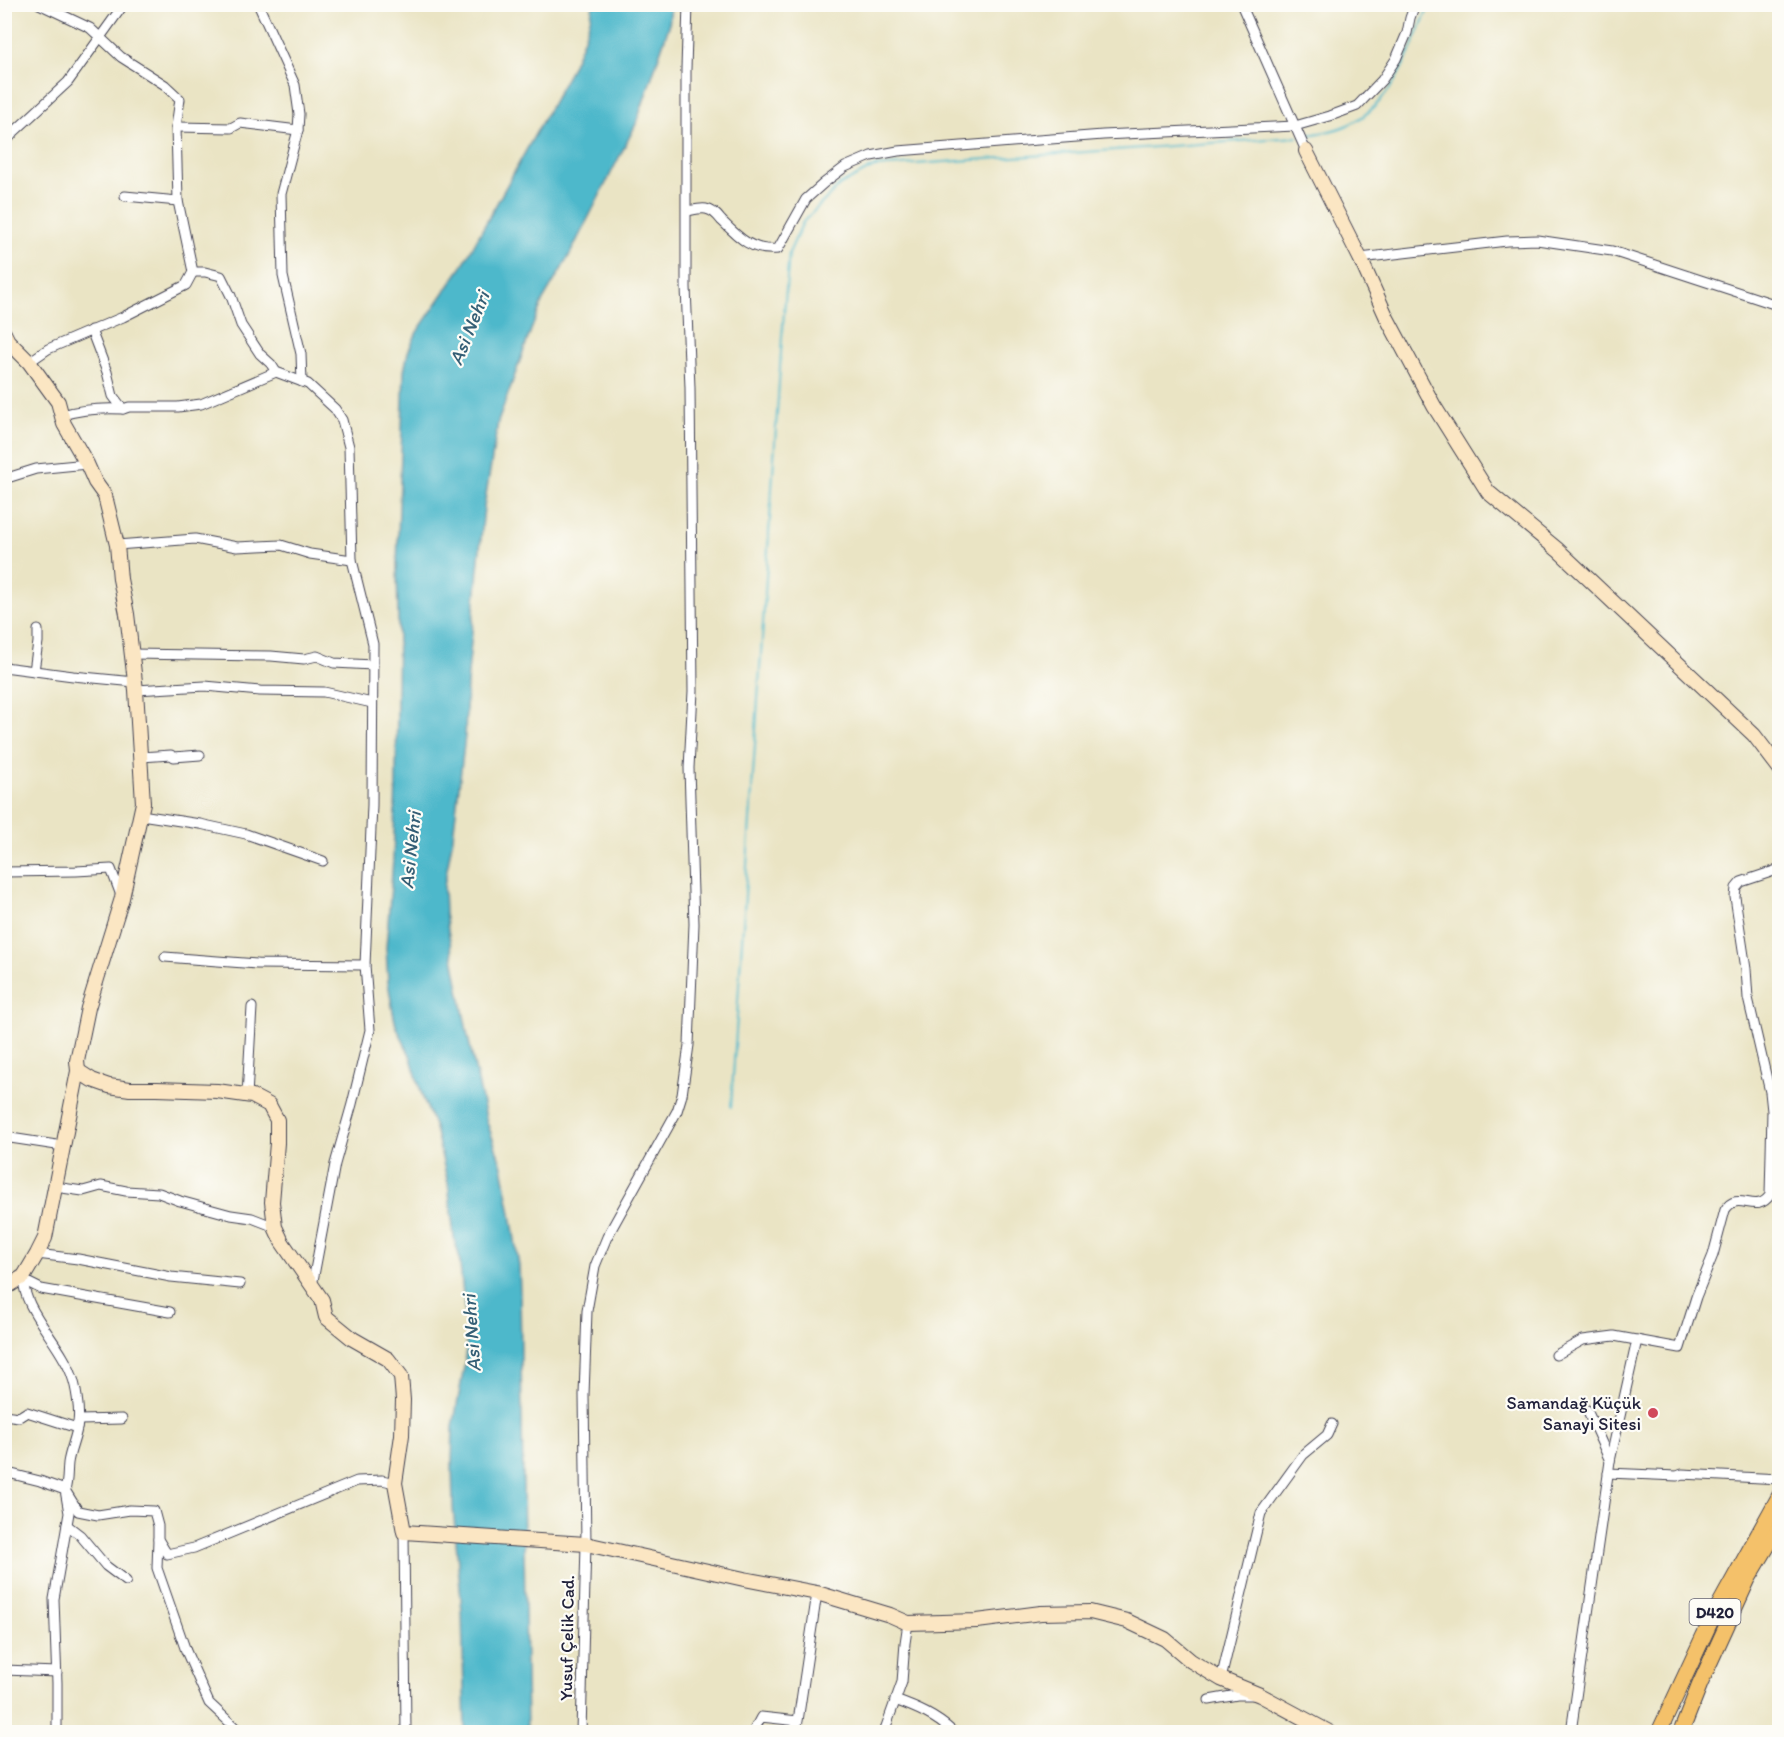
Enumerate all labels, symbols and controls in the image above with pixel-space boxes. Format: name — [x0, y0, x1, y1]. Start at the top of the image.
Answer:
water label: Asi Nehri — [443, 286, 495, 368]
water label: Asi Nehri — [394, 808, 426, 890]
water label: Asi Nehri — [456, 1292, 486, 1373]
place label: Samandağ Küçük Sanayi Sitesi — [1507, 1392, 1642, 1435]
marker: Samandağ Küçük Sanayi Sitesi — [1646, 1406, 1660, 1420]
street label: Yusuf Çelik Cad. — [555, 1575, 579, 1701]
road number: D420 — [1690, 1599, 1740, 1625]

